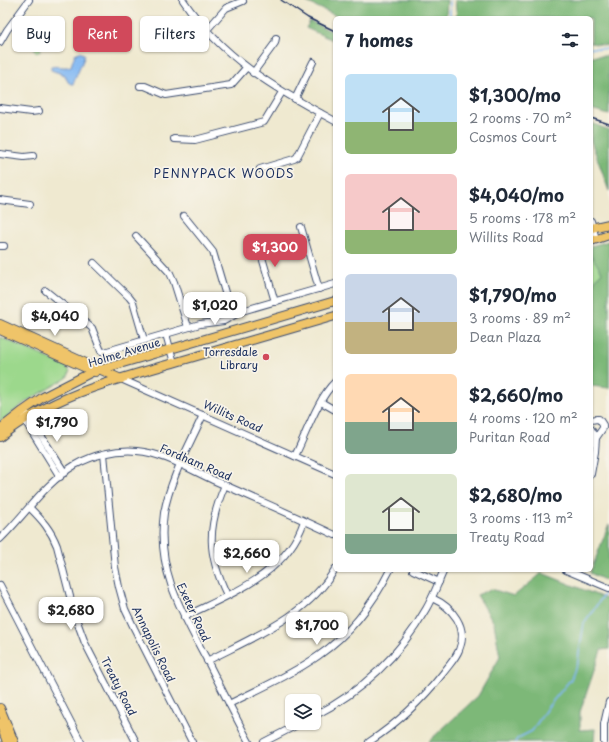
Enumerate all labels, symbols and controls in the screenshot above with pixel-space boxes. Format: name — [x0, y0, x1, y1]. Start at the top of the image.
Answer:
chip: Buy — [12, 16, 65, 52]
chip: Rent — [73, 16, 132, 52]
chip: Filters — [140, 16, 209, 52]
text: 7 homes — [345, 27, 413, 53]
icon: filters — [559, 29, 581, 51]
text: $1,300/mo — [469, 82, 561, 108]
icon: home — [377, 90, 425, 138]
text: 2 rooms · 70 m² — [469, 108, 572, 127]
text: Cosmos Court — [469, 127, 557, 146]
district label: PENNYPACK WOODS — [153, 164, 295, 182]
text: $4,040/mo — [469, 182, 564, 208]
icon: home — [377, 190, 425, 238]
text: 5 rooms · 178 m² — [469, 208, 576, 227]
text: Willits Road — [469, 227, 544, 246]
pin: $1,300 — [242, 234, 308, 268]
text: $1,300 — [252, 237, 298, 256]
text: $1,790/mo — [469, 282, 556, 308]
icon: home — [377, 290, 425, 338]
pin: $1,020 — [182, 292, 248, 326]
text: $1,020 — [192, 295, 238, 314]
pin: $4,040 — [22, 303, 88, 337]
text: $4,040 — [31, 306, 79, 325]
text: 3 rooms · 89 m² — [469, 308, 571, 327]
text: Dean Plaza — [469, 327, 541, 346]
street label: Holme Avenue — [86, 333, 162, 371]
place label: Torresdale Library — [203, 343, 258, 373]
marker: Torresdale Library — [261, 352, 271, 362]
text: $2,660/mo — [469, 382, 563, 408]
icon: home — [377, 390, 425, 438]
street label: Willits Road — [201, 395, 265, 437]
text: 4 rooms · 120 m² — [469, 408, 578, 427]
pin: $1,790 — [24, 409, 90, 443]
text: $1,790 — [36, 412, 78, 431]
text: Puritan Road — [469, 427, 550, 446]
street label: Fordham Road — [157, 439, 235, 485]
text: $2,680/mo — [469, 482, 562, 508]
icon: home — [377, 490, 425, 538]
text: 3 rooms · 113 m² — [469, 508, 573, 527]
text: Treaty Road — [469, 527, 545, 546]
pin: $2,660 — [214, 540, 280, 574]
text: $2,660 — [223, 543, 271, 562]
street label: Exeter Road — [173, 580, 215, 645]
pin: $2,680 — [38, 597, 104, 631]
text: $2,680 — [48, 600, 94, 619]
street label: Annapolis Road — [128, 603, 180, 685]
pin: $1,700 — [284, 612, 350, 646]
text: $1,700 — [295, 615, 339, 634]
street label: Treaty Road — [97, 654, 141, 718]
map controls — [285, 694, 321, 730]
button: layers — [285, 694, 321, 730]

